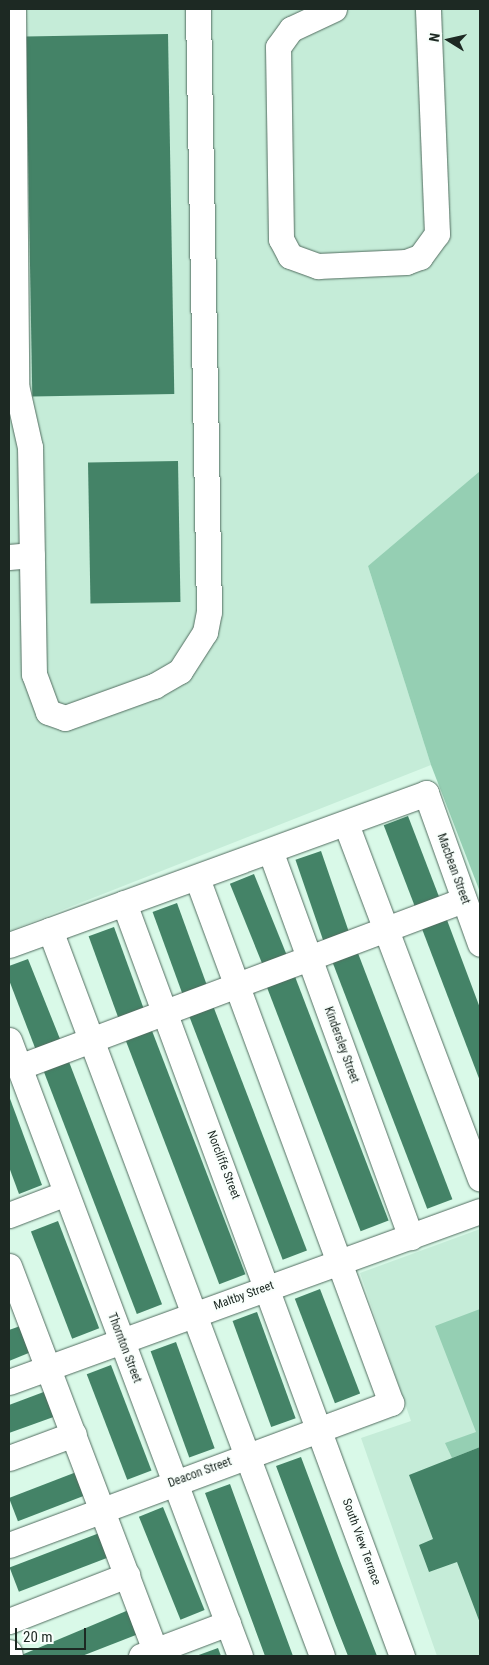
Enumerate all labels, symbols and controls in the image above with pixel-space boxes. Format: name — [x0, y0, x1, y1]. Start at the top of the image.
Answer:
north arrow — [424, 15, 474, 65]
text: N — [426, 32, 443, 43]
street label: Macbean Street — [434, 832, 472, 906]
street label: Kindersley Street — [321, 1005, 361, 1085]
street label: Norcliffe Street — [203, 1129, 243, 1201]
street label: Maltby Street — [212, 1278, 276, 1314]
street label: Thornton Street — [104, 1311, 144, 1385]
street label: Deacon Street — [166, 1455, 234, 1491]
street label: South View Terrace — [339, 1497, 383, 1587]
scale bar — [18, 1618, 89, 1650]
text: 20 m — [23, 1628, 53, 1646]

